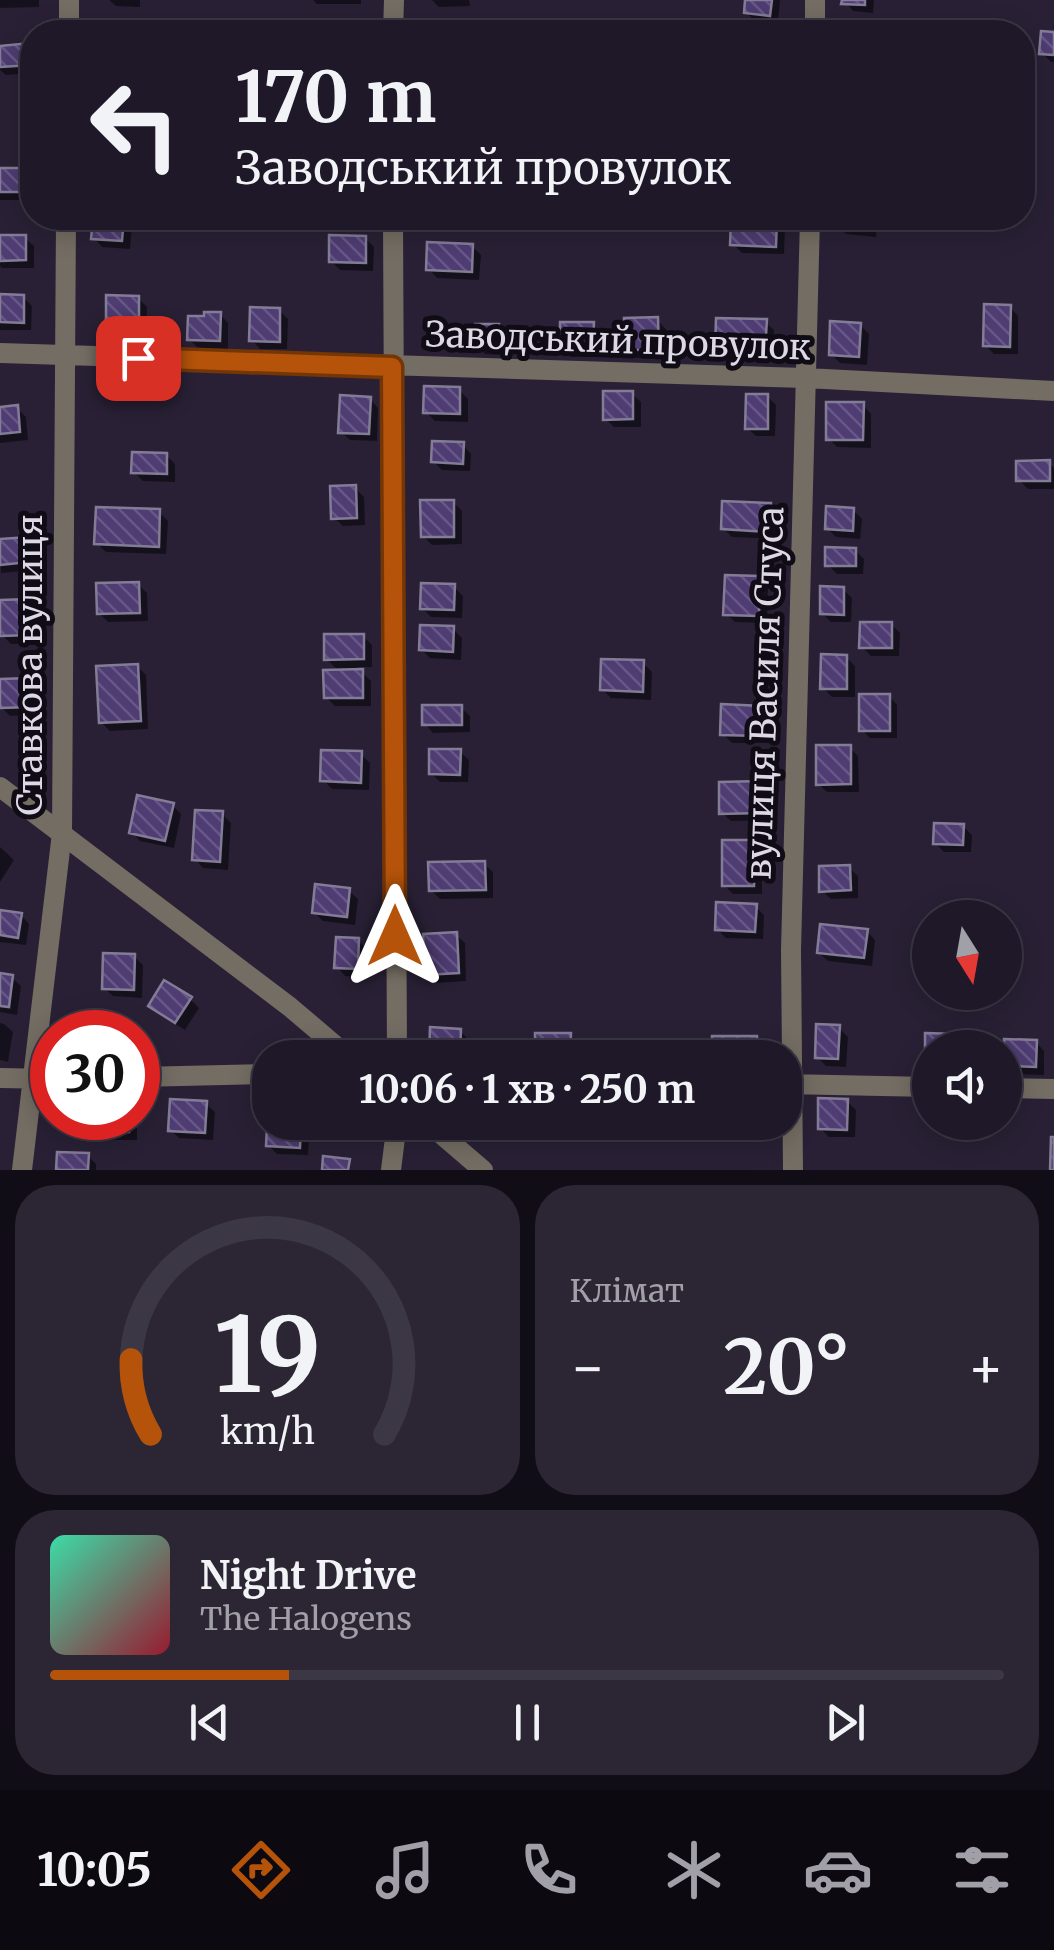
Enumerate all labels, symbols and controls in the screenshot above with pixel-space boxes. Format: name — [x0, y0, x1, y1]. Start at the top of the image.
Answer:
text: 170 m — [235, 53, 436, 141]
icon: left — [70, 60, 200, 190]
text: Заводський провулок — [235, 140, 731, 196]
street label: Заводський провулок — [424, 312, 812, 370]
pin — [96, 316, 181, 401]
icon: arrive — [111, 331, 166, 386]
street label: вулиця Василя Стуса — [737, 506, 793, 880]
street label: Ставкова вулиця — [8, 514, 52, 816]
position arrow — [343, 884, 447, 988]
north arrow — [912, 900, 1022, 1010]
map controls — [912, 900, 1022, 1140]
speed limit sign: 30 — [30, 1010, 160, 1140]
button: sound — [912, 1030, 1022, 1140]
text: 10:06 · 1 хв · 250 m — [359, 1066, 695, 1113]
text: Клімат — [570, 1271, 684, 1311]
text: 19 — [214, 1290, 321, 1420]
text: 20° — [723, 1320, 850, 1414]
text: − — [570, 1333, 606, 1402]
text: + — [967, 1333, 1004, 1402]
text: km/h — [220, 1409, 315, 1454]
text: Night Drive — [200, 1552, 417, 1599]
text: The Halogens — [200, 1599, 412, 1639]
icon: previous — [182, 1695, 237, 1750]
icon: pause — [500, 1695, 555, 1750]
icon: next — [818, 1695, 873, 1750]
icon: directions — [226, 1835, 296, 1905]
icon: music — [370, 1835, 440, 1905]
icon: phone — [514, 1835, 584, 1905]
icon: climate — [659, 1835, 729, 1905]
icon: car — [803, 1835, 873, 1905]
icon: filters — [947, 1835, 1017, 1905]
text: 10:05 — [37, 1842, 152, 1898]

